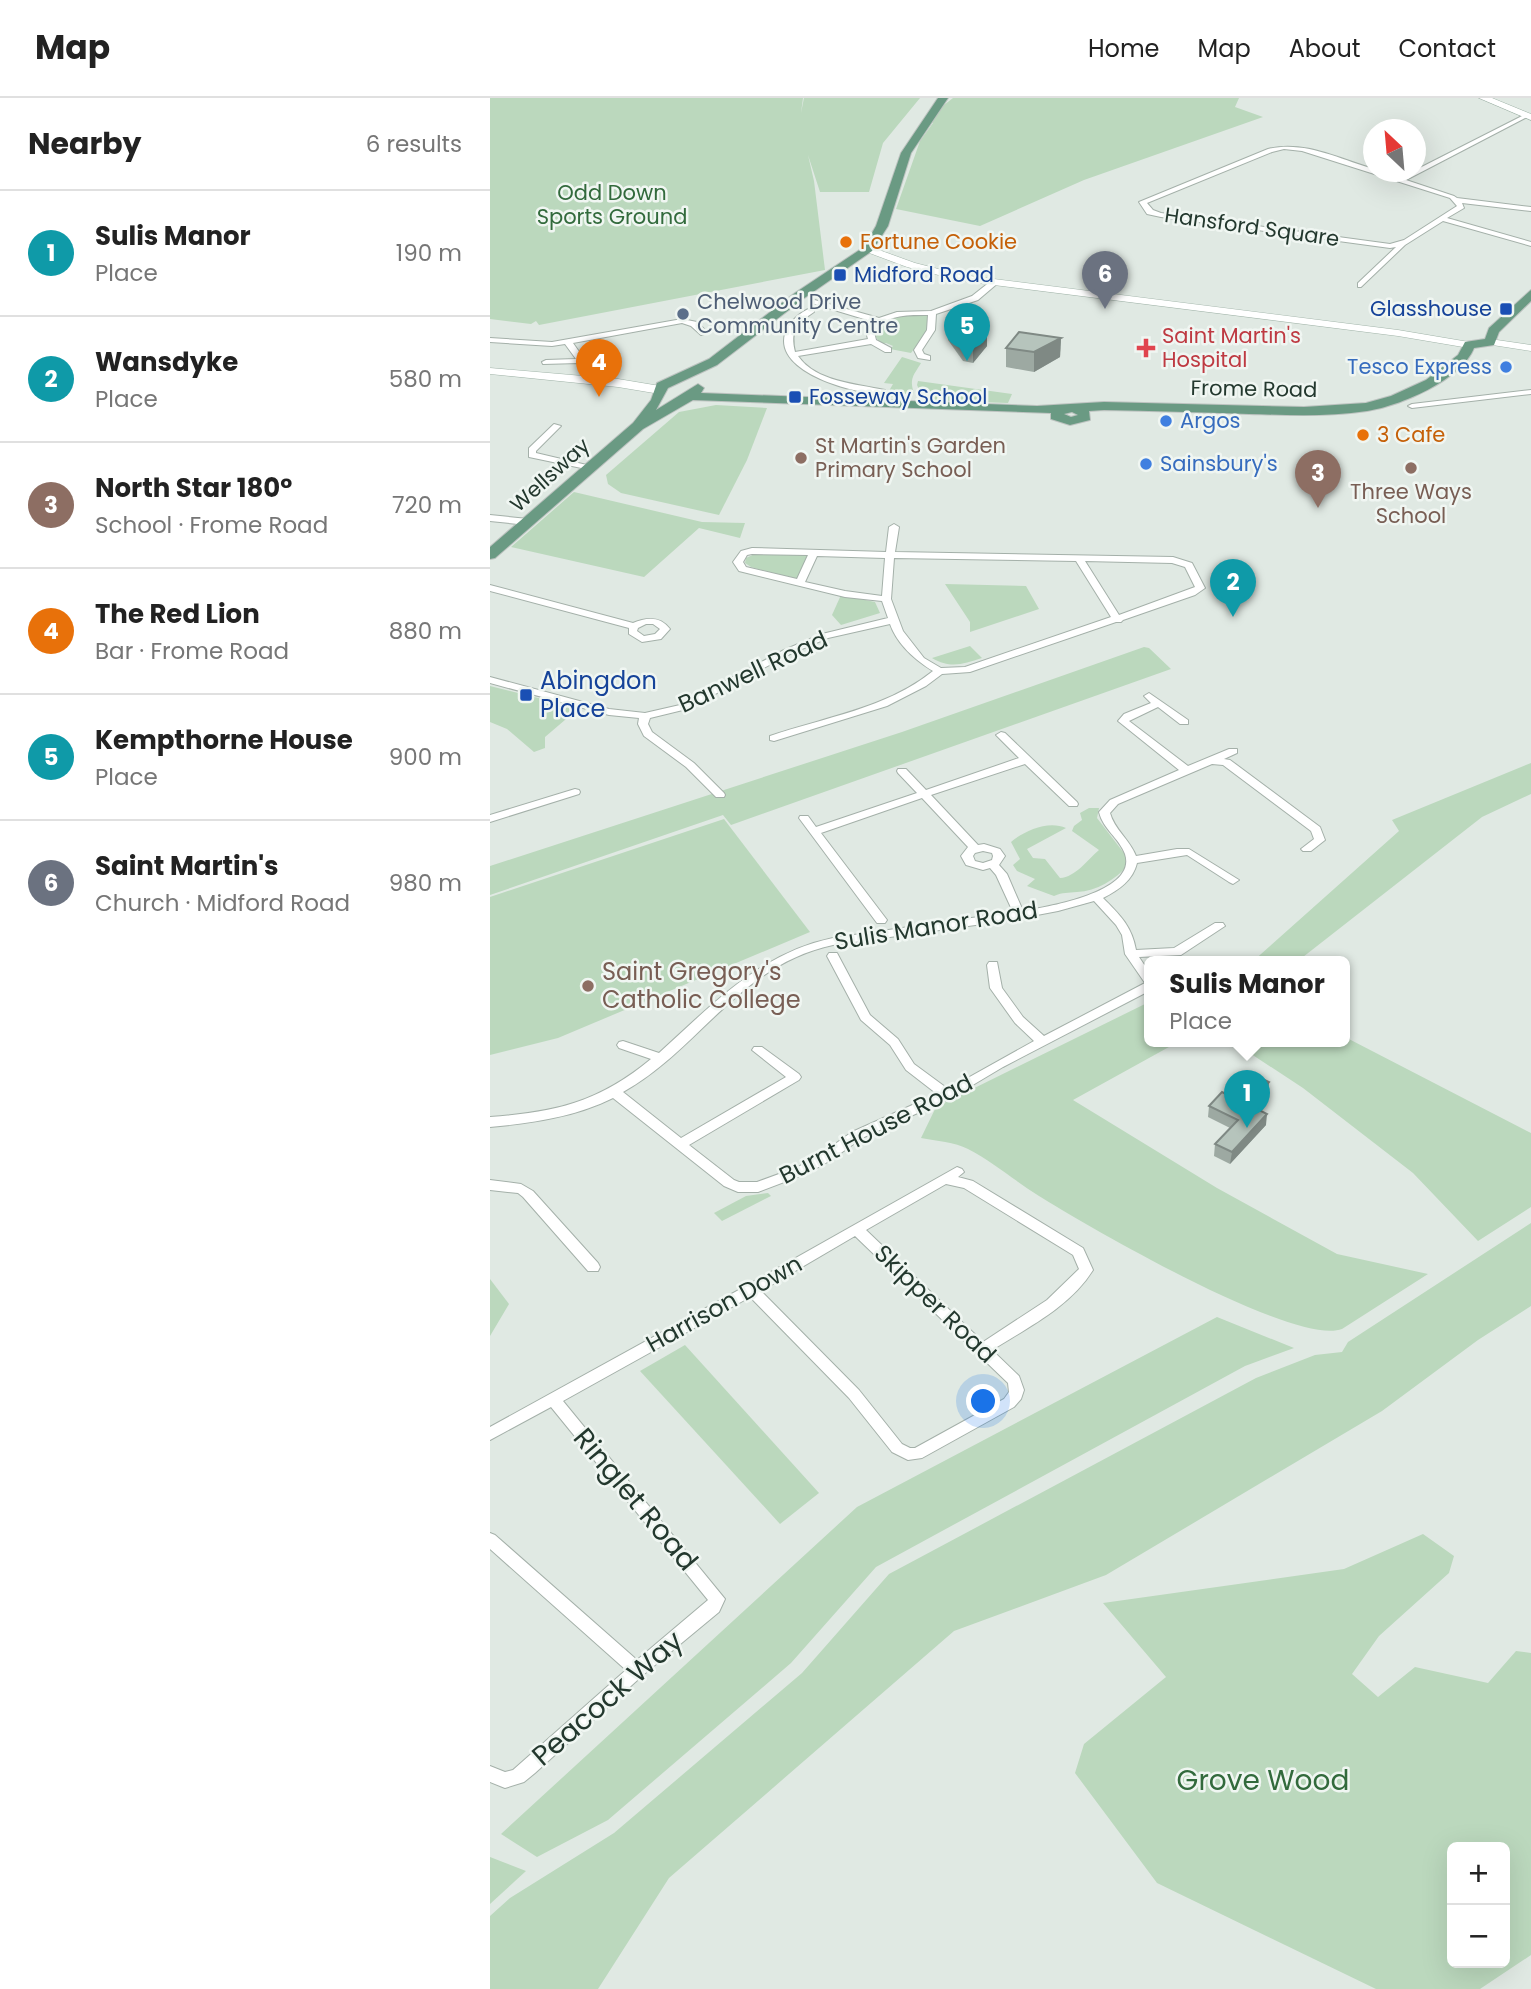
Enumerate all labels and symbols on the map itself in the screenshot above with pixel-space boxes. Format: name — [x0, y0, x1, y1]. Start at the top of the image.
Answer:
north arrow — [1363, 119, 1426, 182]
park label: Odd Down Sports Ground — [537, 178, 687, 231]
street label: Hansford Square — [1163, 200, 1341, 253]
place label: Fortune Cookie — [860, 227, 1017, 256]
marker: Fortune Cookie — [838, 234, 854, 250]
pin: 6 — [1082, 251, 1128, 309]
place label: Midford Road — [854, 260, 994, 289]
marker: Midford Road — [832, 267, 848, 283]
place label: Chelwood Drive Community Centre — [697, 287, 898, 340]
place label: Glasshouse — [1370, 294, 1492, 323]
marker: Glasshouse — [1498, 301, 1514, 317]
pin: 5 — [944, 303, 990, 361]
marker: Chelwood Drive Community Centre — [675, 306, 691, 322]
place label: Saint Martin's Hospital — [1162, 321, 1301, 374]
marker: Saint Martin's Hospital — [1136, 338, 1156, 358]
pin: 4 — [576, 339, 622, 397]
place label: Tesco Express — [1347, 352, 1492, 381]
marker: Tesco Express — [1498, 359, 1514, 375]
street label: Frome Road — [1190, 373, 1318, 404]
place label: Fosseway School — [809, 382, 987, 411]
marker: Fosseway School — [787, 389, 803, 405]
place label: Argos — [1180, 406, 1241, 435]
marker: Argos — [1158, 413, 1174, 429]
place label: 3 Cafe — [1377, 420, 1445, 449]
marker: 3 Cafe — [1355, 427, 1371, 443]
street label: Wellsway — [504, 431, 596, 518]
place label: St Martin's Garden Primary School — [815, 431, 1006, 484]
place label: Sainsbury's — [1160, 449, 1278, 478]
marker: St Martin's Garden Primary School — [793, 450, 809, 466]
pin: 3 — [1295, 450, 1341, 508]
marker: Sainsbury's — [1138, 456, 1154, 472]
marker: Three Ways School — [1403, 460, 1419, 476]
place label: Three Ways School — [1350, 477, 1472, 530]
pin: 2 — [1210, 559, 1256, 617]
street label: Banwell Road — [673, 622, 833, 721]
place label: Abingdon Place — [540, 664, 657, 725]
marker: Abingdon Place — [518, 687, 534, 703]
street label: Sulis Manor Road — [832, 893, 1040, 958]
place label: Saint Gregory's Catholic College — [602, 955, 801, 1016]
marker: Saint Gregory's Catholic College — [580, 978, 596, 994]
street label: Burnt House Road — [773, 1065, 978, 1192]
pin: 1 — [1224, 1070, 1270, 1128]
street label: Skipper Road — [867, 1237, 1003, 1370]
street label: Harrison Down — [640, 1247, 808, 1360]
your location — [966, 1384, 1000, 1418]
street label: Ringlet Road — [564, 1420, 707, 1579]
street label: Peacock Way — [523, 1622, 691, 1775]
park label: Grove Wood — [1177, 1761, 1349, 1800]

